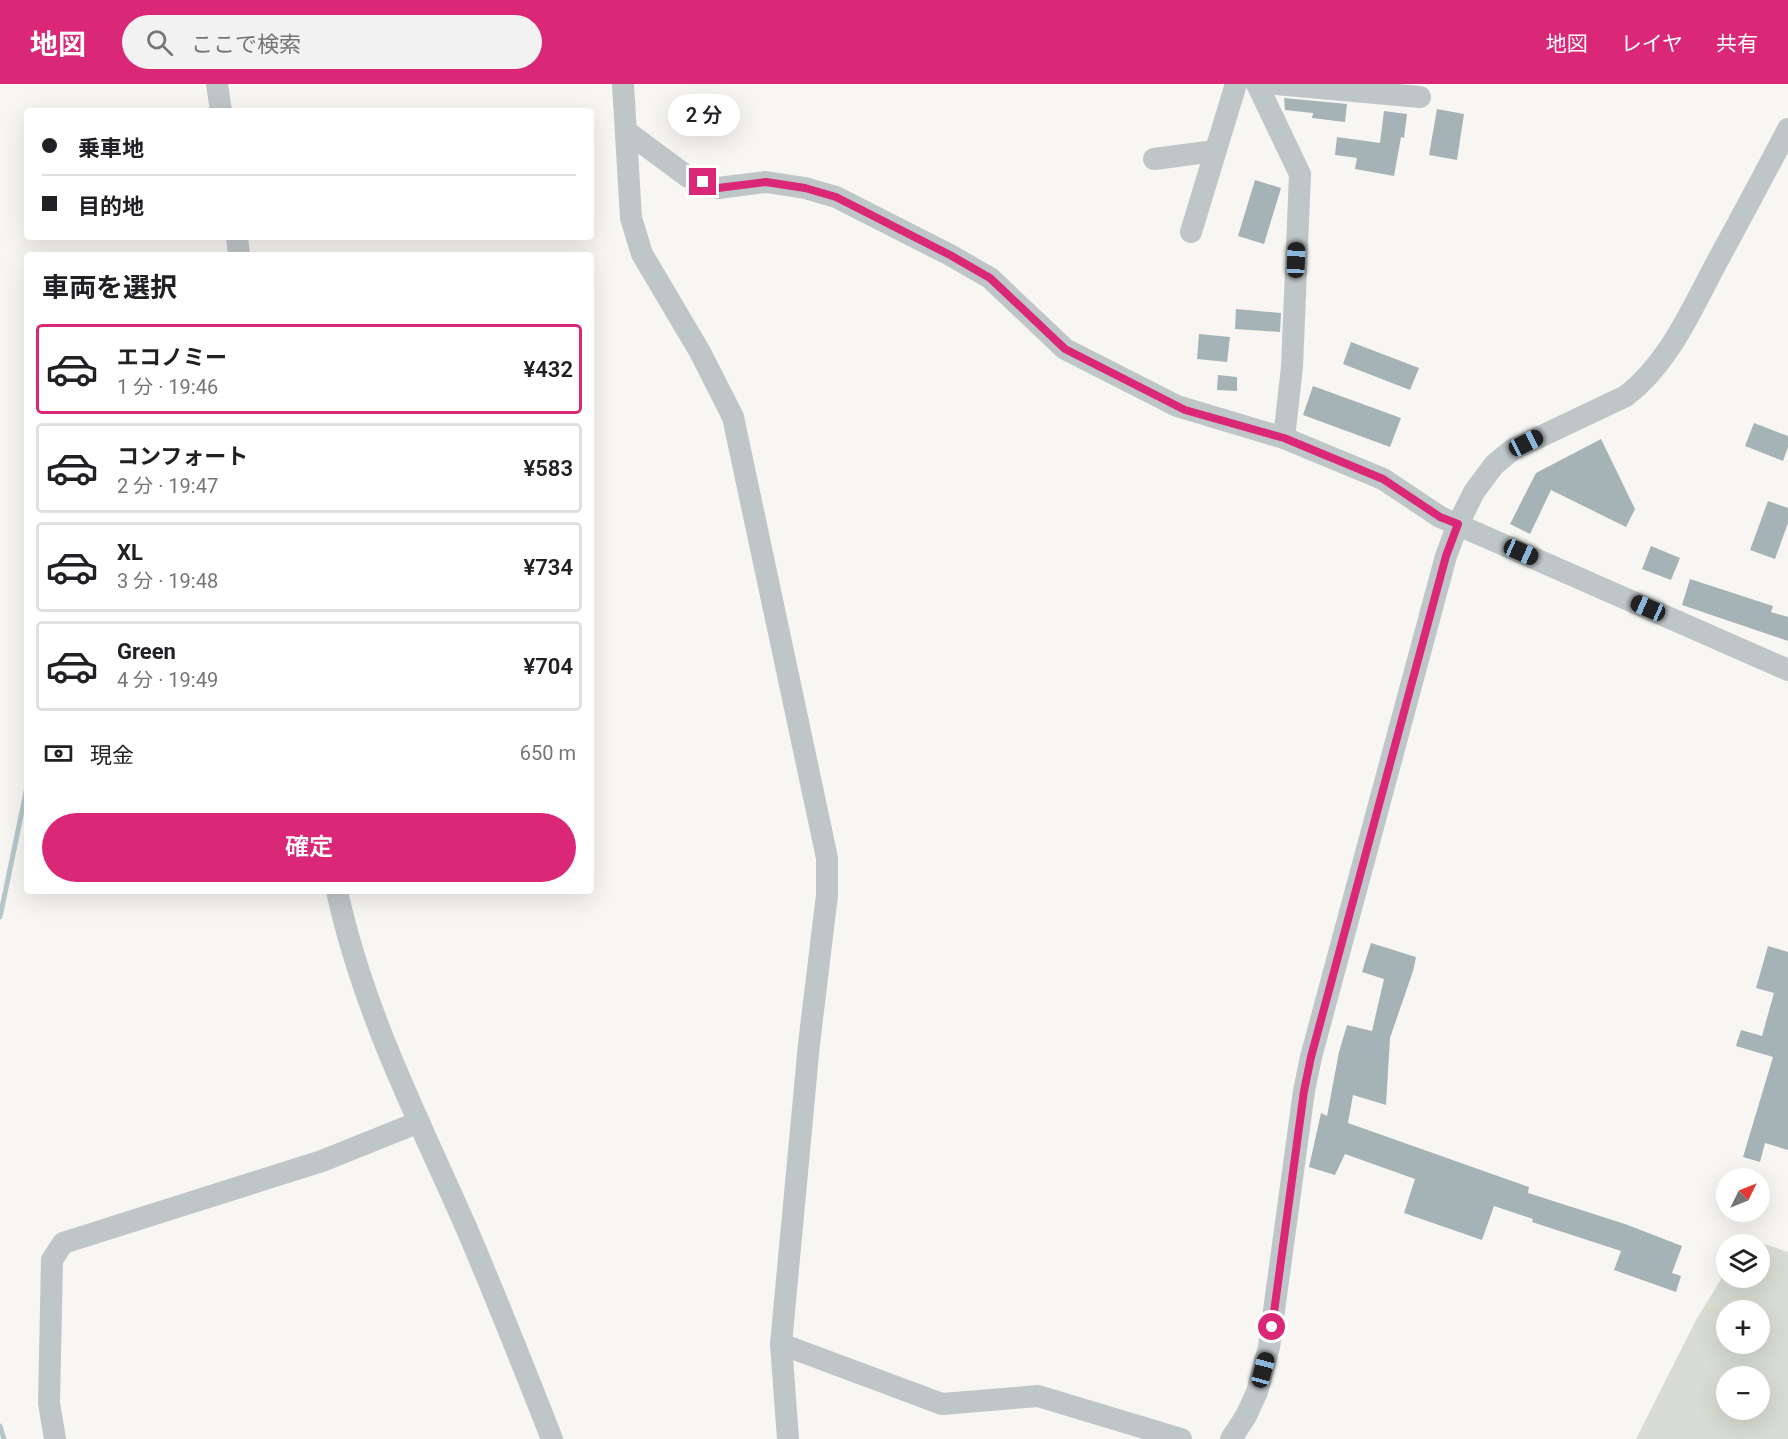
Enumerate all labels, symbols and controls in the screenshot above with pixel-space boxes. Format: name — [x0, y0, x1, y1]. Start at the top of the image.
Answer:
search box — [122, 15, 542, 69]
icon: search — [143, 26, 176, 59]
text: 地図 — [30, 28, 86, 61]
text: ここで検索 — [191, 32, 301, 57]
text: 地図 — [1546, 32, 1588, 56]
text: レイヤ — [1621, 32, 1683, 56]
text: 共有 — [1716, 32, 1758, 56]
callout: 2 分 — [667, 95, 739, 137]
text: 2 分 — [686, 103, 722, 127]
text: 乗車地 — [78, 136, 144, 161]
route end — [689, 168, 716, 195]
text: 目的地 — [78, 194, 144, 219]
car — [1286, 242, 1306, 278]
text: 車両を選択 — [42, 272, 177, 304]
icon: car — [45, 342, 99, 396]
text: エコノミー — [117, 345, 227, 370]
text: ¥432 — [524, 357, 573, 382]
text: 1 分 · 19:46 — [117, 375, 218, 399]
car — [1506, 427, 1546, 459]
icon: car — [45, 441, 99, 495]
text: コンフォート — [117, 444, 248, 469]
text: ¥583 — [524, 456, 573, 481]
text: 2 分 · 19:47 — [117, 474, 218, 498]
car — [1501, 536, 1541, 568]
icon: car — [45, 540, 99, 594]
text: XL — [117, 540, 143, 565]
text: ¥734 — [524, 555, 573, 580]
text: 3 分 · 19:48 — [117, 569, 218, 593]
car — [1628, 592, 1668, 624]
icon: car — [45, 639, 99, 693]
text: Green — [117, 639, 176, 664]
text: ¥704 — [524, 654, 573, 679]
text: 4 分 · 19:49 — [117, 668, 218, 692]
icon: cash — [42, 737, 75, 770]
text: 650 m — [520, 741, 576, 765]
text: 現金 — [90, 743, 134, 768]
button: 確定 — [42, 813, 576, 882]
north arrow — [1716, 1168, 1770, 1222]
map controls — [1716, 1168, 1770, 1420]
button: layers — [1716, 1234, 1770, 1288]
button: + — [1716, 1300, 1770, 1354]
route start — [1258, 1313, 1285, 1340]
car — [1250, 1350, 1276, 1390]
button: − — [1716, 1366, 1770, 1420]

